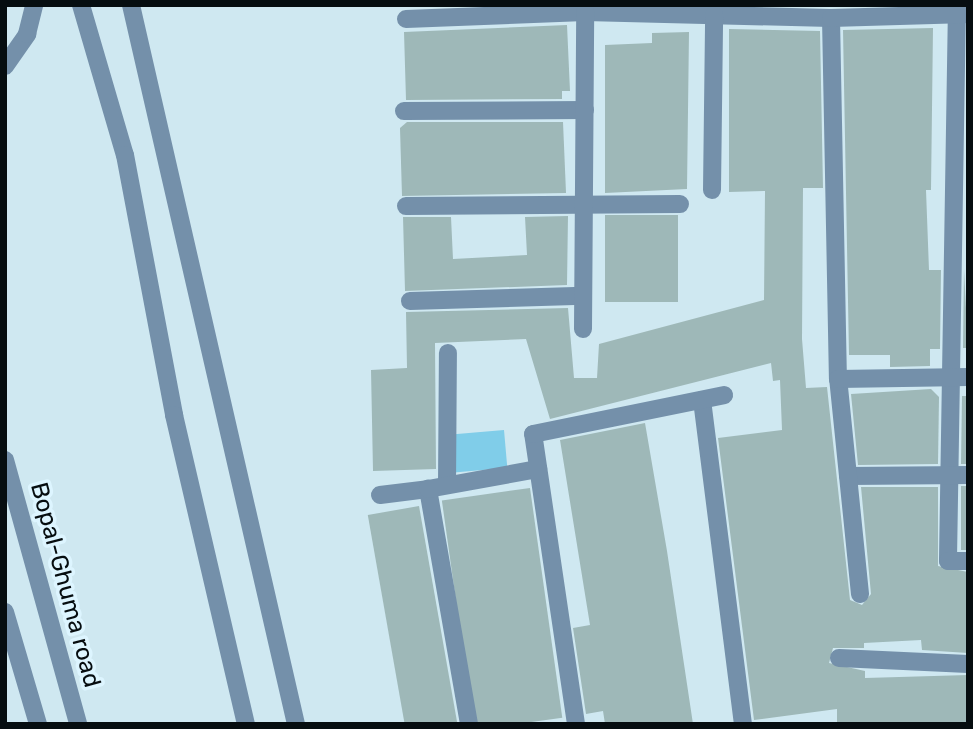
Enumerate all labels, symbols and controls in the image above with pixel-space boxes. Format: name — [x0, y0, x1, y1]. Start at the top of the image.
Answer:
street label: Bopal-Ghuma road — [24, 479, 106, 691]

